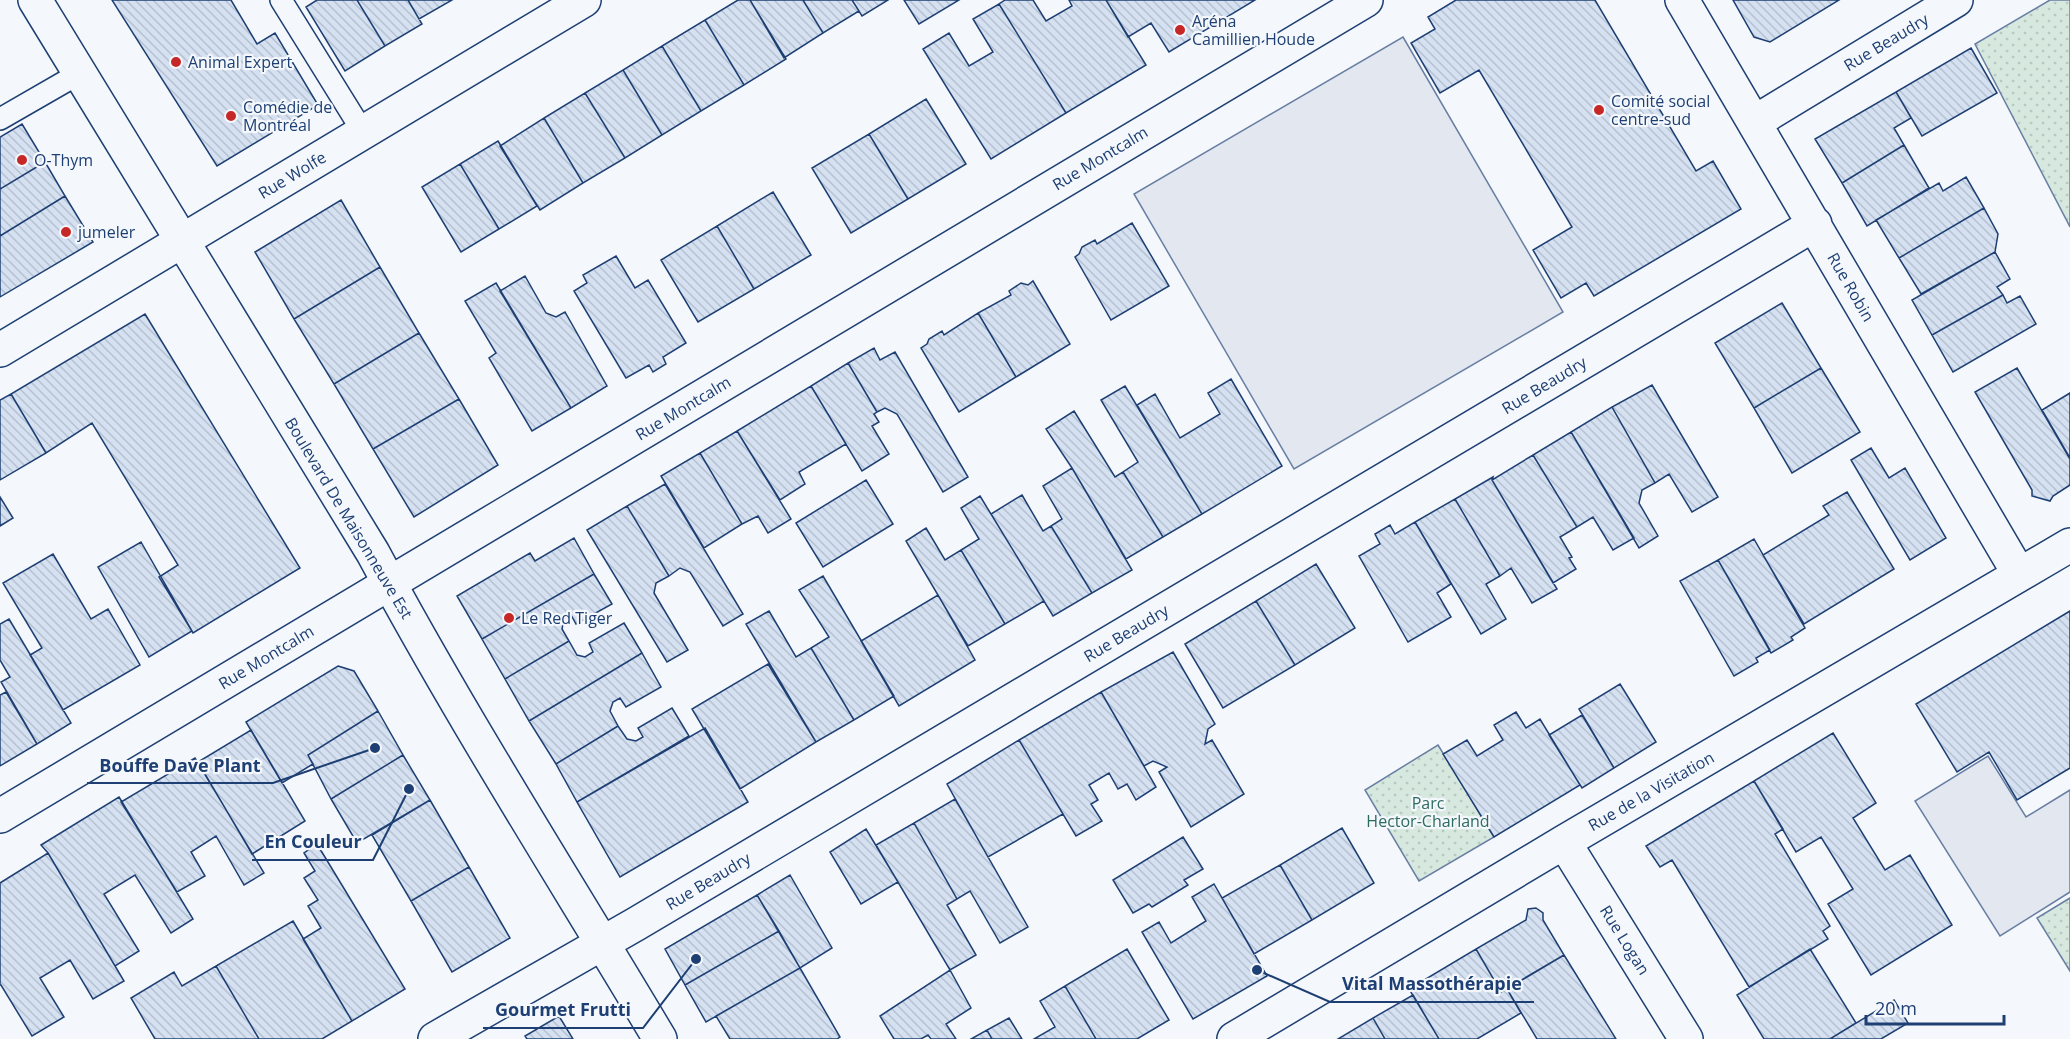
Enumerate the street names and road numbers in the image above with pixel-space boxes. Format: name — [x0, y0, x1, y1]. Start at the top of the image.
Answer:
street label: Rue Beaudry — [1840, 8, 1933, 76]
street label: Rue Montcalm — [1048, 121, 1152, 195]
street label: Rue Wolfe — [254, 146, 330, 204]
street label: Rue Robin — [1822, 249, 1880, 325]
street label: Rue Beaudry — [1498, 351, 1591, 419]
street label: Rue Montcalm — [631, 371, 735, 445]
street label: Boulevard De Maisonneuve Est — [280, 413, 418, 623]
street label: Rue Beaudry — [1080, 599, 1173, 667]
street label: Rue Montcalm — [214, 620, 318, 694]
street label: Rue de la Visitation — [1584, 746, 1718, 836]
street label: Rue Beaudry — [662, 847, 755, 915]
street label: Rue Logan — [1595, 901, 1655, 979]

